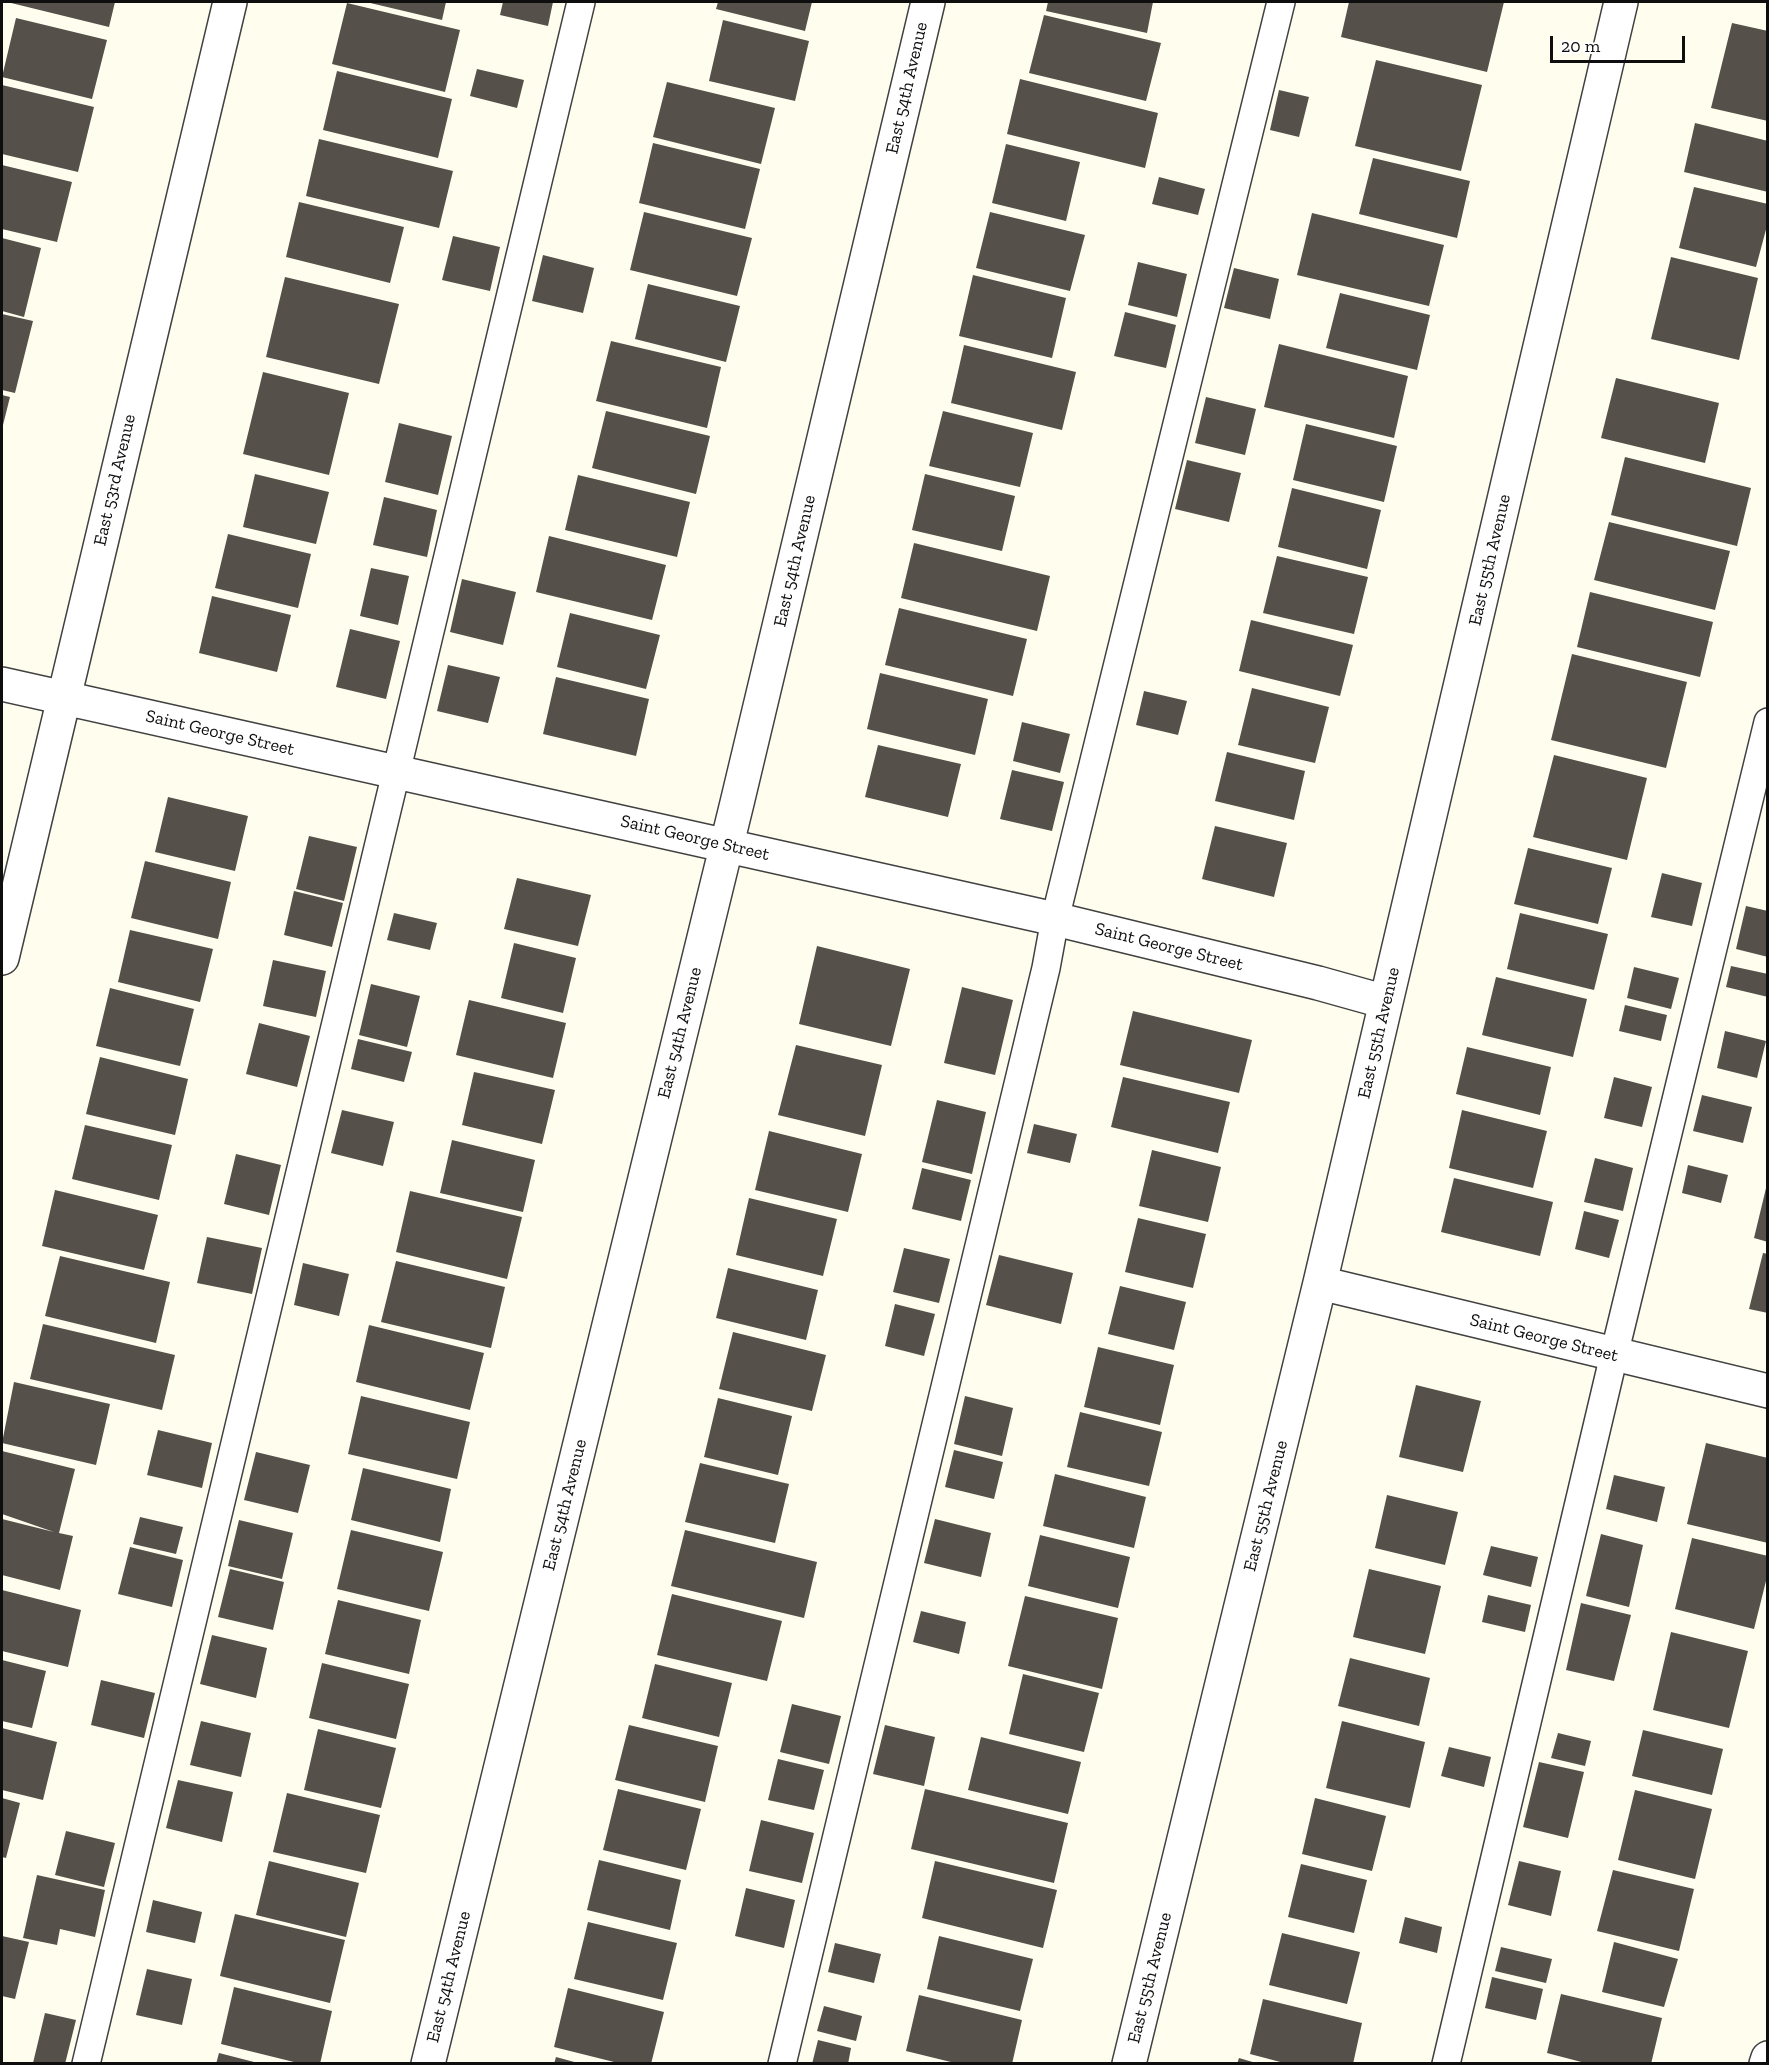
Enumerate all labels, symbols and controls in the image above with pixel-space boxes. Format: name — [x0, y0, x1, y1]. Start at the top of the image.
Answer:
street label: East 54th Avenue — [881, 20, 933, 156]
scale bar — [1553, 24, 1688, 62]
text: 20 m — [1561, 35, 1600, 57]
street label: East 53rd Avenue — [89, 412, 141, 548]
street label: East 55th Avenue — [1464, 492, 1516, 628]
street label: East 54th Avenue — [769, 493, 821, 629]
street label: Saint George Street — [144, 705, 296, 761]
street label: Saint George Street — [619, 810, 771, 866]
street label: Saint George Street — [1093, 918, 1245, 976]
street label: East 54th Avenue — [653, 965, 707, 1101]
street label: East 55th Avenue — [1353, 965, 1405, 1101]
street label: Saint George Street — [1468, 1309, 1620, 1367]
street label: East 54th Avenue — [538, 1437, 592, 1573]
street label: East 55th Avenue — [1239, 1438, 1293, 1574]
street label: East 54th Avenue — [422, 1909, 476, 2045]
street label: East 55th Avenue — [1123, 1910, 1177, 2046]

